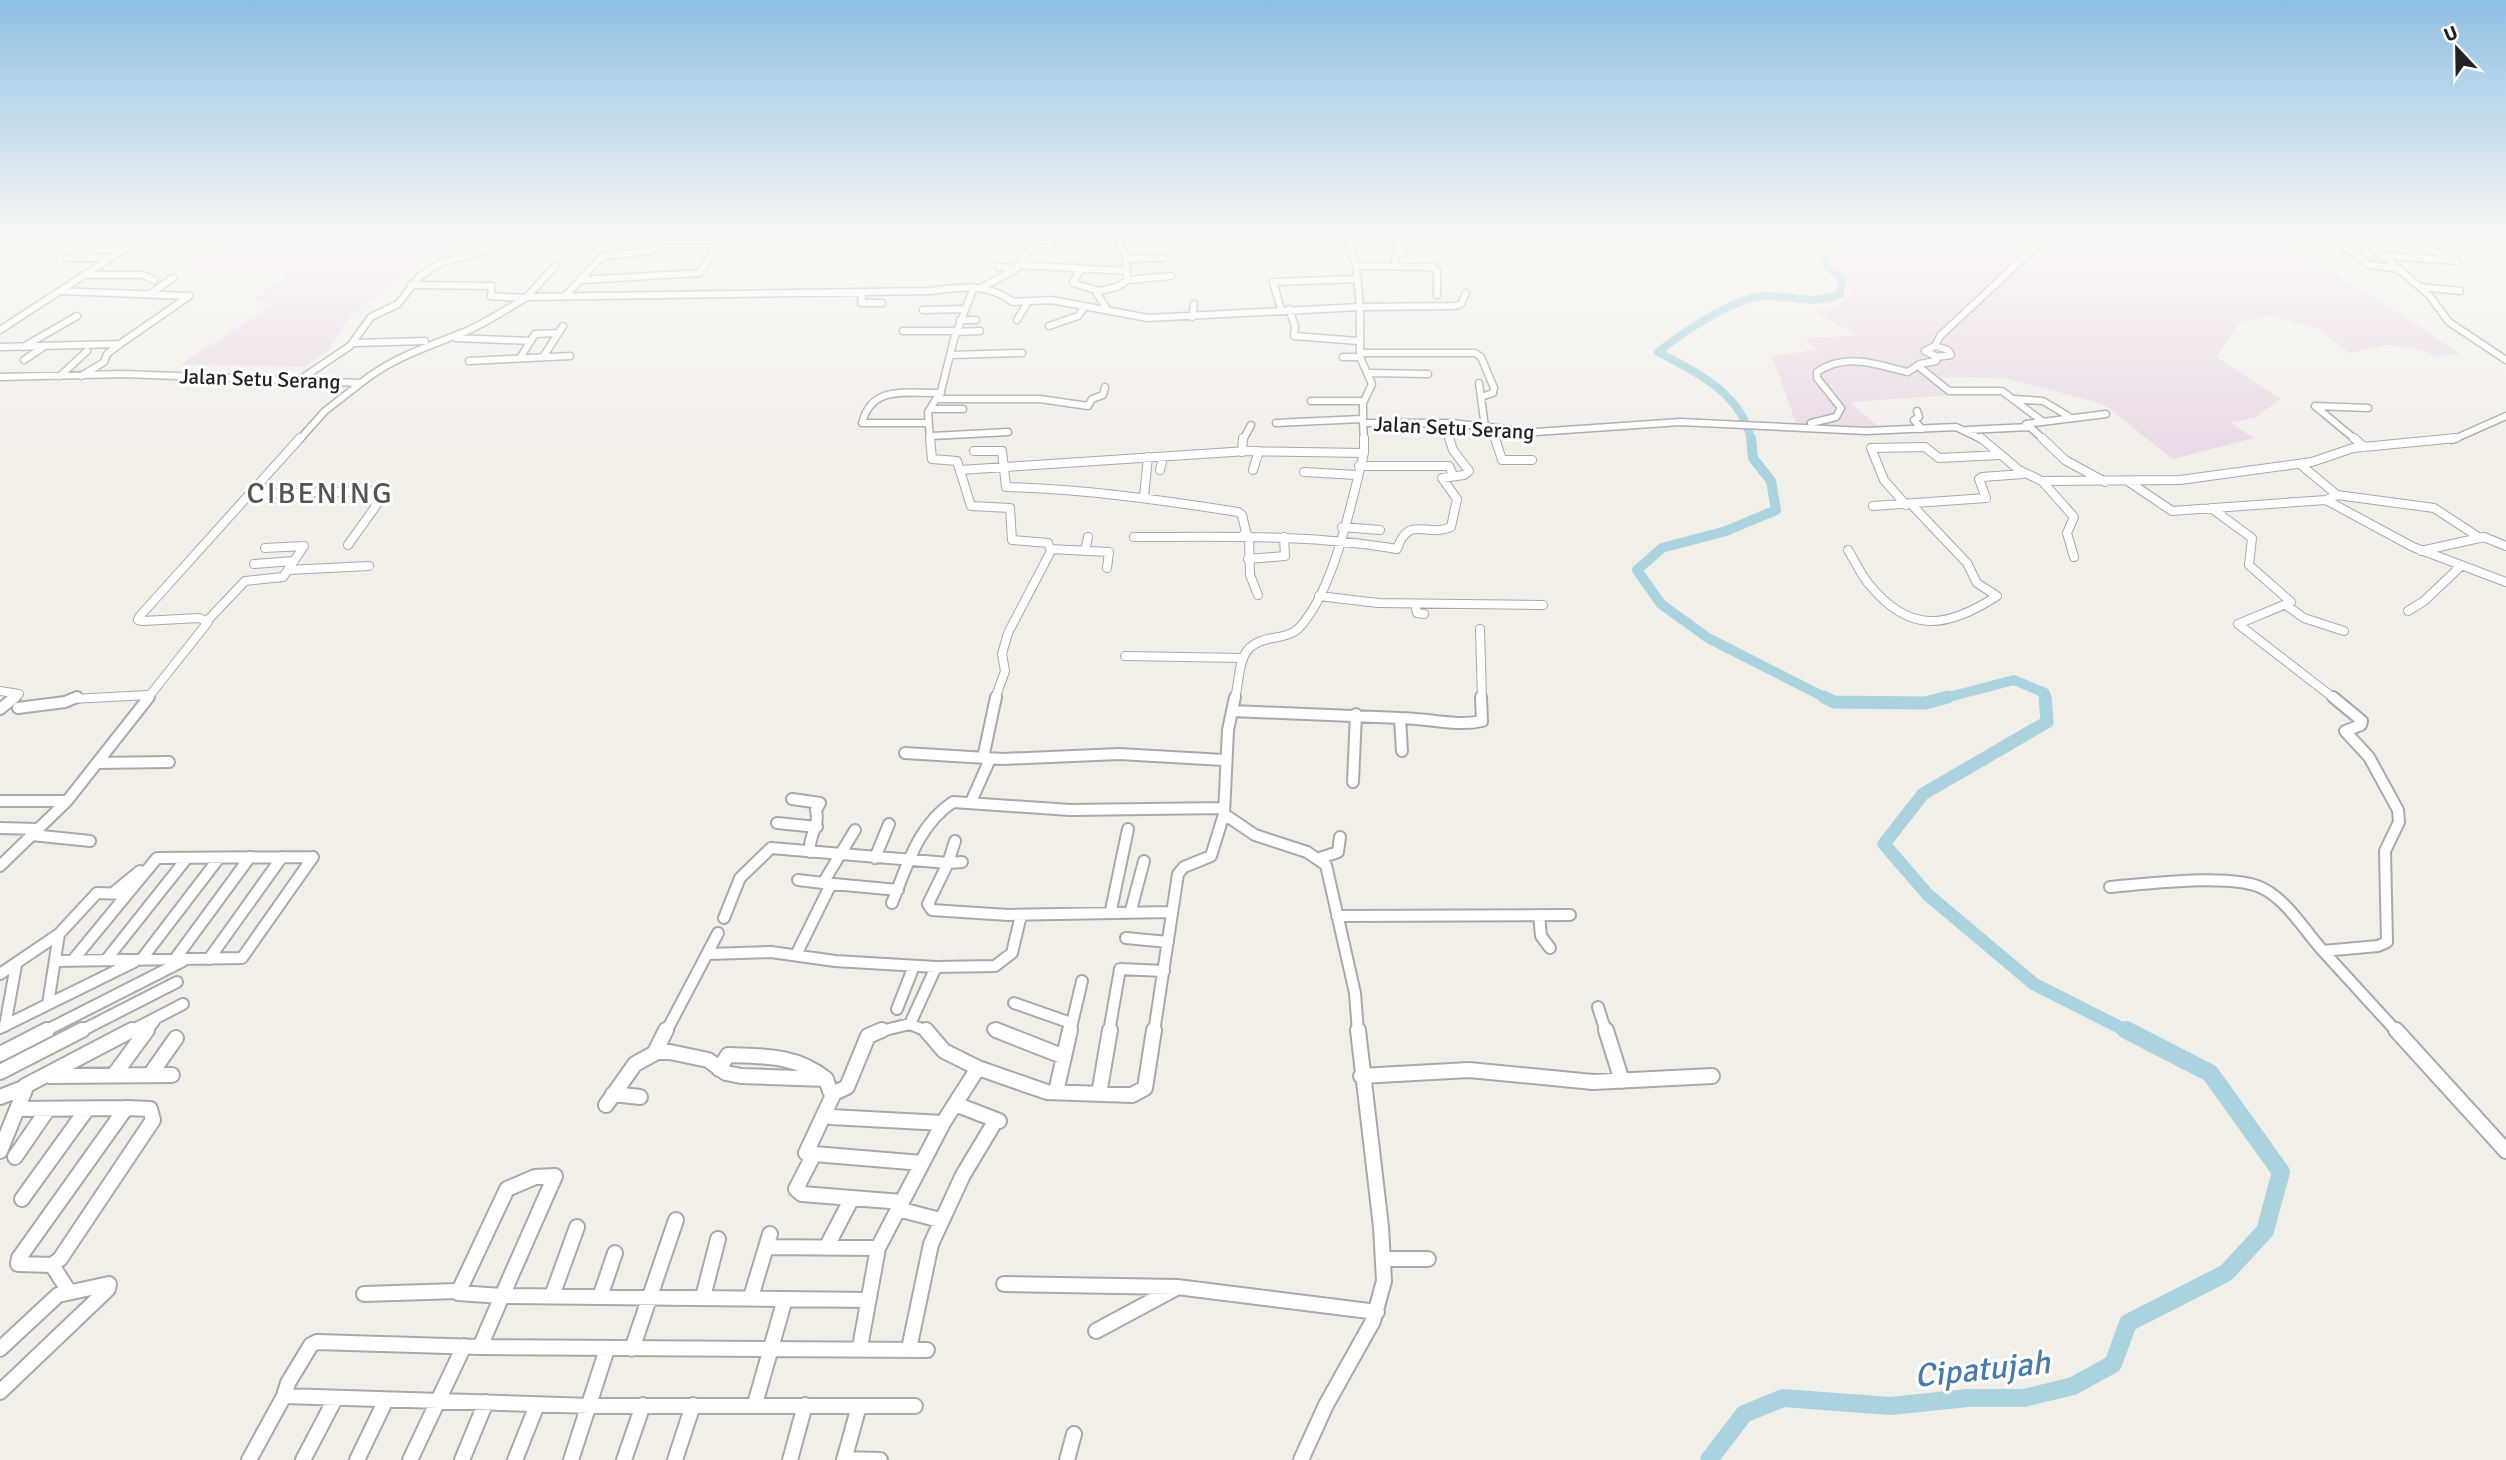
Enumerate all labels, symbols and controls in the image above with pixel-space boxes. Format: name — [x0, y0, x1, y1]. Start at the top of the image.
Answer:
north arrow — [2422, 14, 2492, 84]
text: U — [2441, 21, 2461, 48]
street label: Jalan Setu Serang — [179, 363, 341, 395]
street label: Jalan Setu Serang — [1373, 411, 1535, 445]
district label: CIBENING — [247, 475, 393, 512]
water label: Cipatujah — [1912, 1342, 2053, 1397]

